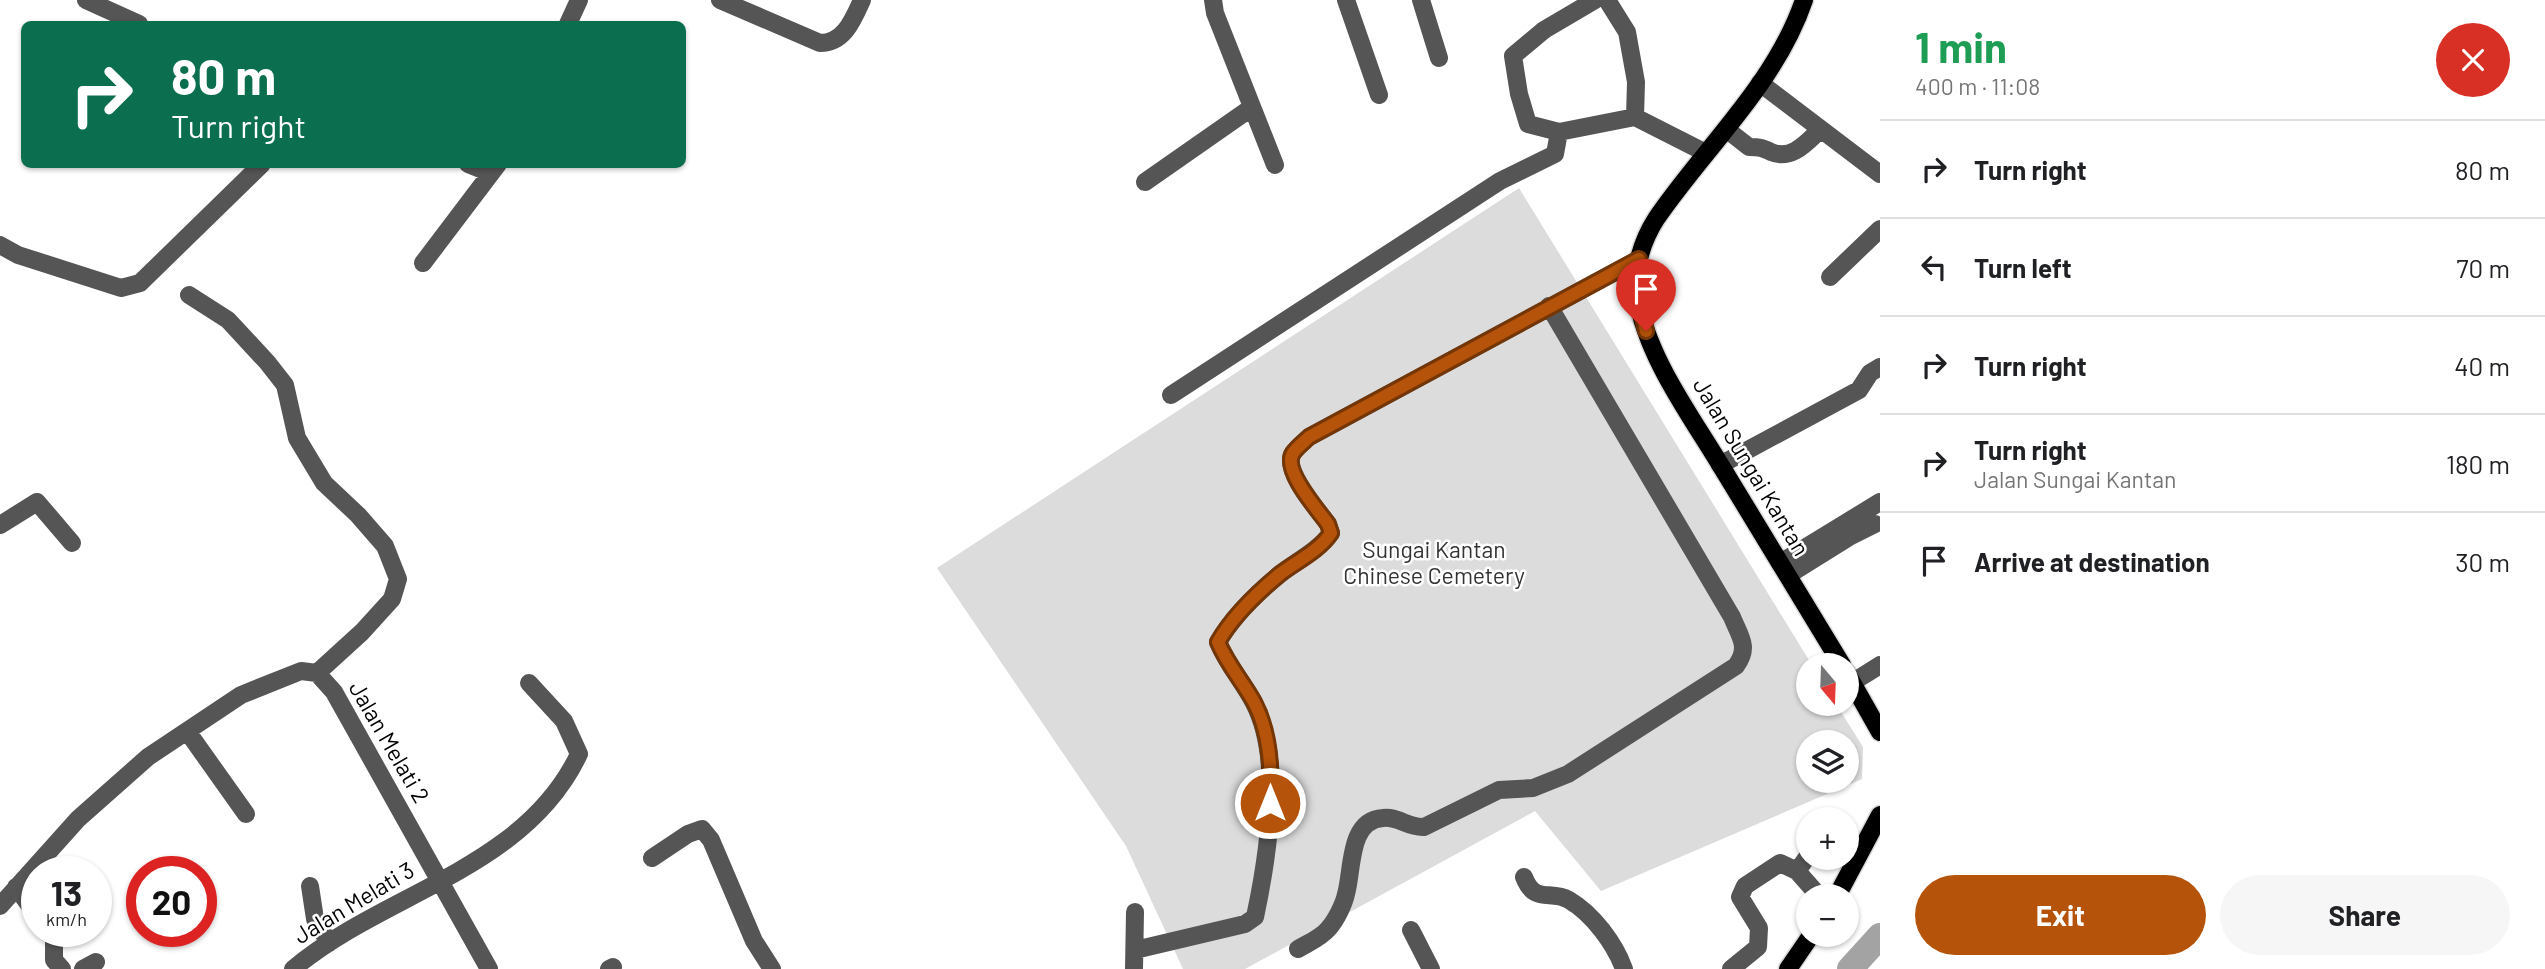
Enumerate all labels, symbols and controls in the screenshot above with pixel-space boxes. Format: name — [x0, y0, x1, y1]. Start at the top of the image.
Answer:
text: 1 min — [1915, 21, 2007, 71]
button: close — [2436, 23, 2510, 97]
text: 80 m — [171, 46, 276, 105]
icon: right — [56, 49, 147, 140]
text: 400 m · 11:08 — [1915, 72, 2040, 100]
text: Turn right — [171, 106, 306, 144]
icon: right — [1915, 150, 1953, 188]
text: Turn right — [1974, 154, 2087, 185]
text: 80 m — [2455, 154, 2510, 185]
icon: left — [1915, 248, 1953, 286]
text: Turn left — [1974, 252, 2072, 283]
text: 70 m — [2456, 252, 2510, 283]
pin — [1616, 259, 1676, 331]
icon: arrive — [1627, 270, 1665, 308]
icon: right — [1915, 346, 1953, 384]
text: Turn right — [1974, 350, 2087, 381]
text: 40 m — [2454, 350, 2510, 381]
street label: Jalan Sungai Kantan — [1688, 372, 1816, 560]
text: Turn right — [1974, 434, 2087, 465]
icon: right — [1915, 444, 1953, 482]
text: 180 m — [2446, 448, 2510, 479]
text: Jalan Sungai Kantan — [1974, 465, 2176, 493]
park label: Sungai Kantan Chinese Cemetery — [1343, 535, 1525, 589]
icon: arrive — [1915, 542, 1953, 580]
text: Arrive at destination — [1974, 546, 2210, 577]
text: 30 m — [2455, 546, 2510, 577]
north arrow — [1796, 653, 1858, 716]
map controls — [1796, 653, 1859, 947]
street label: Jalan Melati 2 — [344, 676, 436, 807]
button: layers — [1796, 730, 1859, 793]
position arrow — [1233, 766, 1307, 840]
button: + — [1796, 807, 1859, 870]
street label: Jalan Melati 3 — [288, 855, 419, 949]
speed limit sign: 20 — [126, 856, 217, 947]
text: 13 — [51, 871, 82, 913]
button: Exit — [1915, 875, 2206, 955]
button: Share — [2220, 875, 2510, 955]
button: − — [1796, 884, 1859, 947]
text: km/h — [46, 908, 87, 930]

